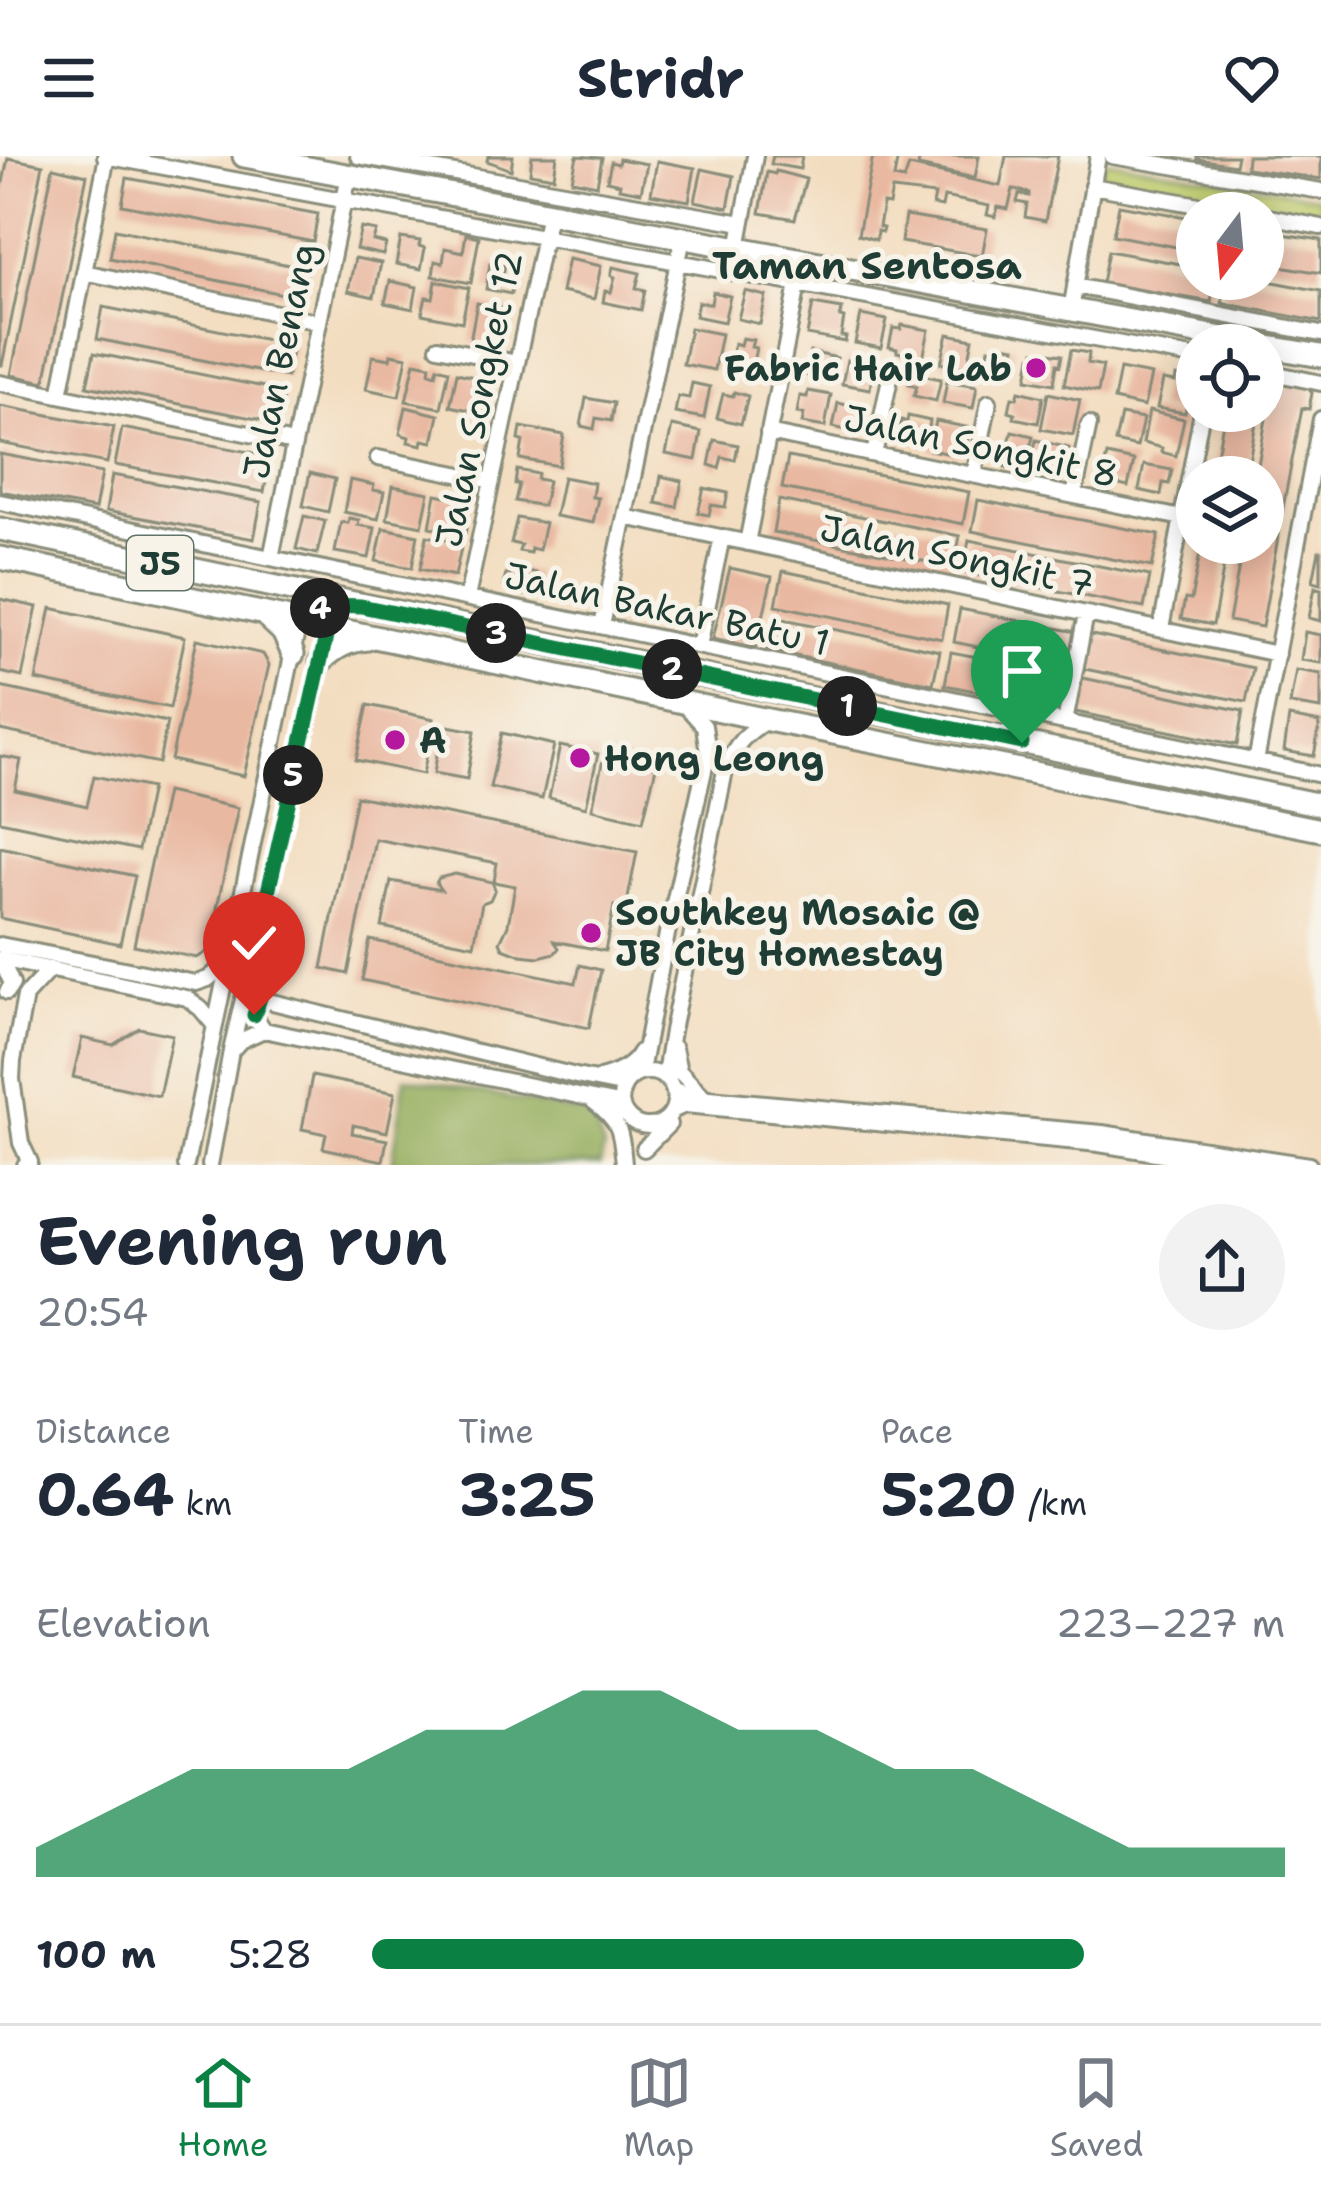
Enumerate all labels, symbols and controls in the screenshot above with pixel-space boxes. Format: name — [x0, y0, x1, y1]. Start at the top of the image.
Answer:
text: Stridr — [577, 42, 744, 114]
icon: menu — [36, 45, 102, 111]
icon: heart — [1219, 45, 1285, 111]
north arrow — [1176, 192, 1284, 300]
map controls — [1176, 192, 1284, 564]
street label: Jalan Benang — [231, 239, 329, 483]
district label: Taman Sentosa — [712, 239, 1022, 291]
street label: Jalan Songket 12 — [424, 246, 534, 552]
button: locate — [1176, 324, 1284, 432]
place label: Fabric Hair Lab — [725, 344, 1012, 393]
marker: Fabric Hair Lab — [1023, 355, 1049, 381]
street label: Jalan Songkit 8 — [840, 393, 1122, 499]
button: layers — [1176, 456, 1284, 564]
street label: Jalan Songkit 7 — [816, 503, 1098, 609]
road number: J5 — [127, 536, 193, 590]
street label: Jalan Bakar Batu 1 — [500, 551, 834, 667]
pin: 4 — [290, 578, 350, 638]
text: 4 — [308, 585, 332, 630]
pin: 3 — [466, 603, 526, 663]
text: 3 — [484, 610, 508, 655]
pin — [971, 620, 1073, 743]
icon: arrive — [989, 638, 1055, 704]
pin: 2 — [642, 639, 702, 699]
text: 2 — [660, 646, 684, 691]
pin: 1 — [817, 676, 877, 736]
text: 1 — [839, 683, 855, 728]
place label: A — [419, 716, 447, 765]
marker: A — [382, 727, 408, 753]
place label: Hong Leong — [604, 734, 824, 783]
pin: 5 — [263, 745, 323, 805]
marker: Hong Leong — [567, 745, 593, 771]
text: 5 — [283, 752, 303, 797]
place label: Southkey Mosaic @ JB City Homestay — [615, 888, 980, 978]
pin — [203, 892, 305, 1015]
icon: check — [221, 910, 287, 976]
marker: Southkey Mosaic @ JB City Homestay — [578, 920, 604, 946]
text: Evening run — [36, 1197, 447, 1285]
button: share — [1159, 1204, 1285, 1330]
text: 20:54 — [36, 1286, 149, 1338]
text: Distance — [36, 1409, 171, 1454]
text: Time — [458, 1409, 534, 1454]
text: Pace — [881, 1409, 953, 1454]
text: 0.64 — [36, 1454, 174, 1534]
text: 3:25 — [458, 1454, 596, 1534]
text: 5:20 — [881, 1454, 1017, 1534]
text: km — [174, 1481, 232, 1526]
text: /km — [1017, 1481, 1087, 1526]
text: Elevation — [36, 1597, 211, 1649]
text: 223–227 m — [1056, 1597, 1285, 1649]
text: 100 m — [36, 1928, 156, 1980]
text: 5:28 — [228, 1928, 313, 1980]
tab: Home — [178, 2050, 268, 2167]
tab: Map — [624, 2050, 694, 2167]
tab: Saved — [1050, 2050, 1143, 2167]

